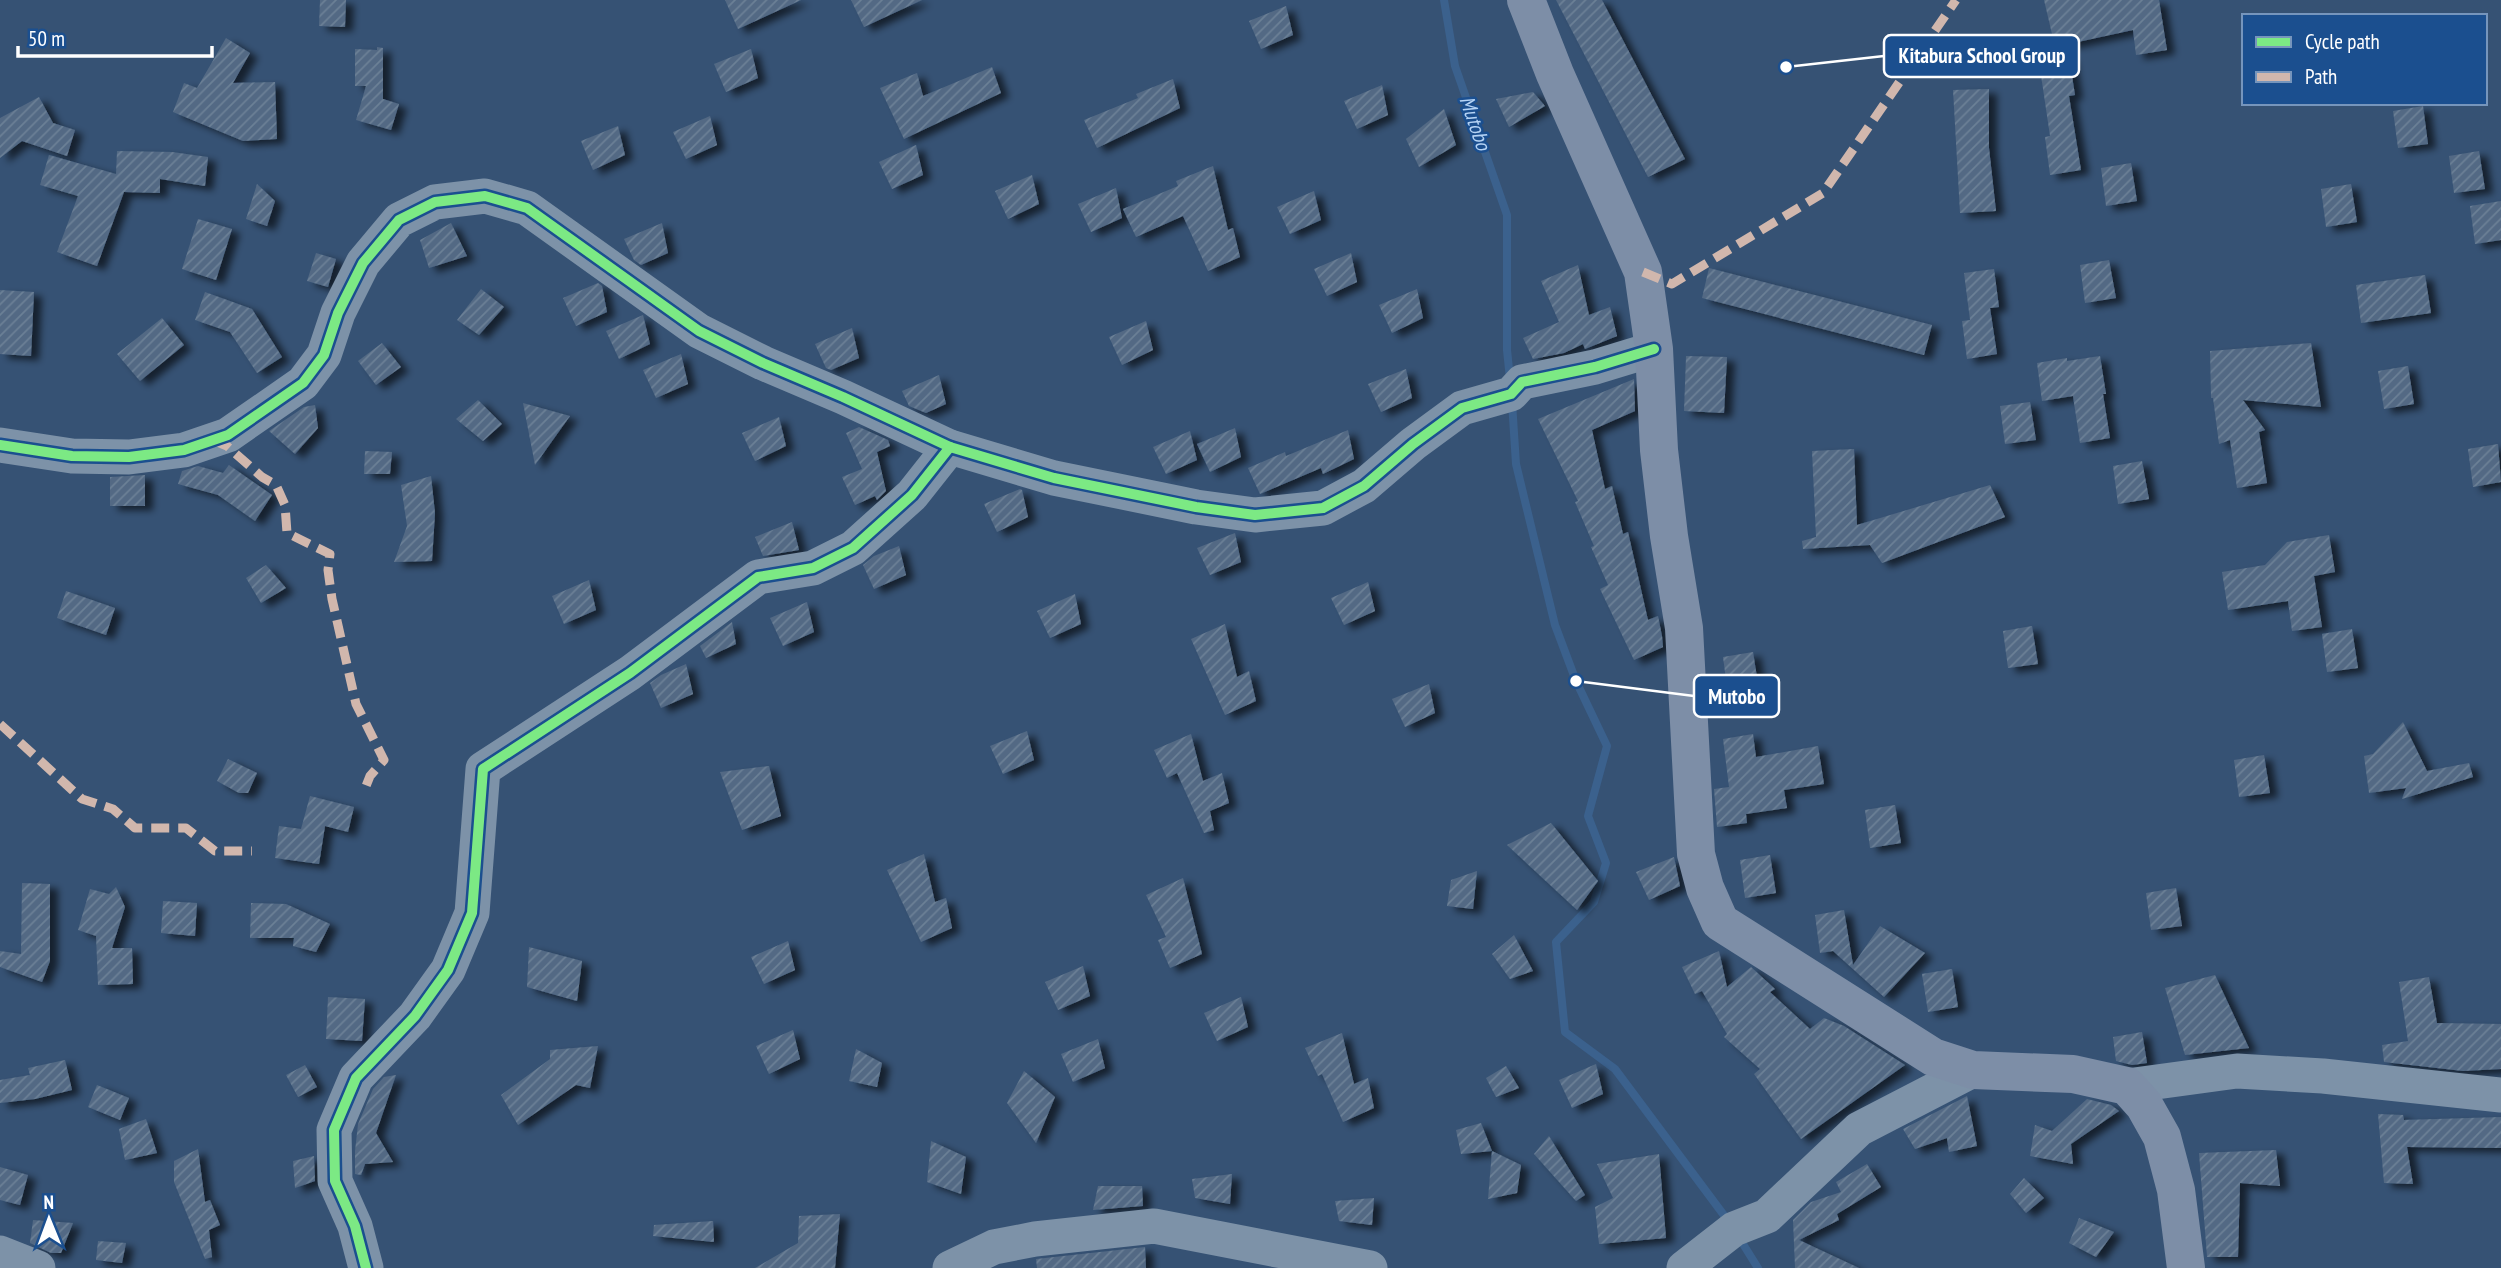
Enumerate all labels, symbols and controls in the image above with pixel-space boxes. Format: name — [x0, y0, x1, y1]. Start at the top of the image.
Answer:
scale bar — [18, 14, 212, 58]
legend — [2242, 14, 2487, 105]
text: 50 m — [28, 25, 65, 52]
text: Cycle path — [2305, 28, 2380, 55]
callout: Kitabura School Group — [1884, 35, 2079, 77]
text: Kitabura School Group — [1899, 42, 2065, 69]
text: Path — [2305, 63, 2337, 90]
water label: Mutobo — [1454, 92, 1498, 155]
callout: Mutobo — [1694, 675, 1779, 717]
text: Mutobo — [1708, 683, 1766, 710]
north arrow — [14, 1184, 84, 1254]
text: N — [43, 1190, 54, 1214]

